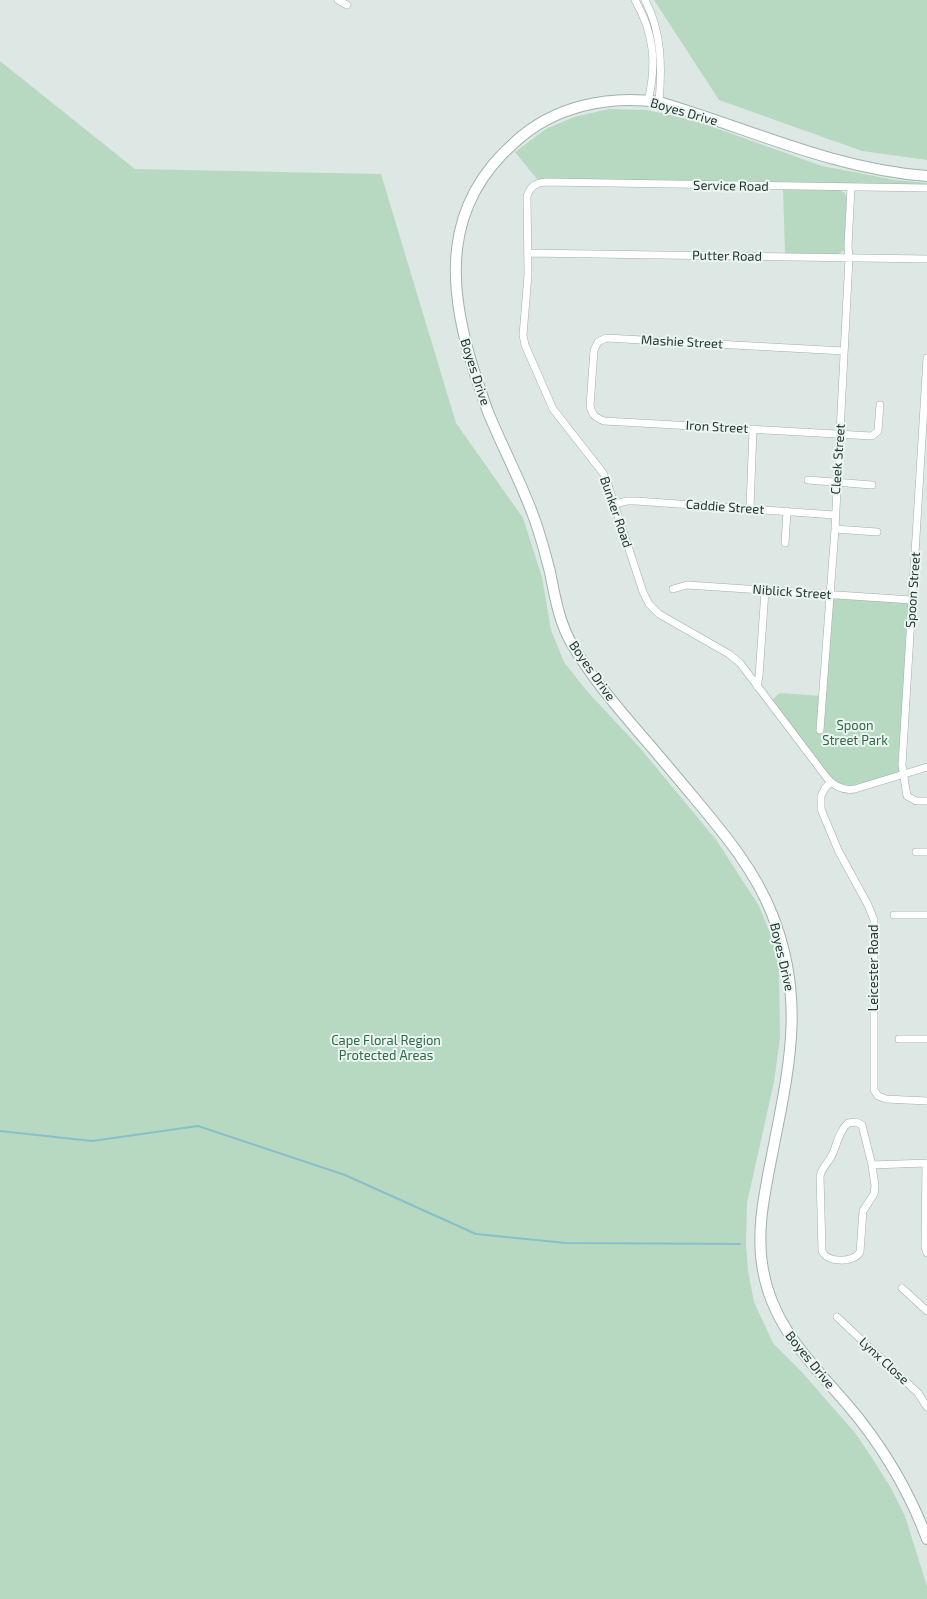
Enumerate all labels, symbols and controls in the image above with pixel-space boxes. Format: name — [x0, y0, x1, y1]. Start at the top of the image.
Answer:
street label: Boyes Drive — [648, 95, 720, 129]
street label: Service Road — [693, 178, 769, 194]
street label: Putter Road — [692, 248, 762, 264]
street label: Mashie Street — [641, 332, 723, 352]
street label: Boyes Drive — [457, 337, 493, 407]
street label: Iron Street — [685, 418, 749, 436]
street label: Cleek Street — [828, 423, 848, 495]
street label: Bunker Road — [597, 474, 635, 550]
street label: Caddie Street — [685, 496, 765, 518]
street label: Spoon Street — [903, 551, 923, 629]
street label: Niblick Street — [752, 581, 832, 603]
street label: Boyes Drive — [566, 638, 618, 704]
park label: Spoon Street Park — [822, 718, 888, 749]
street label: Boyes Drive — [767, 921, 797, 993]
street label: Leicester Road — [866, 925, 882, 1011]
park label: Cape Floral Region Protected Areas — [331, 1033, 441, 1064]
street label: Boyes Drive — [782, 1328, 838, 1392]
street label: Lynx Close — [856, 1334, 912, 1388]

